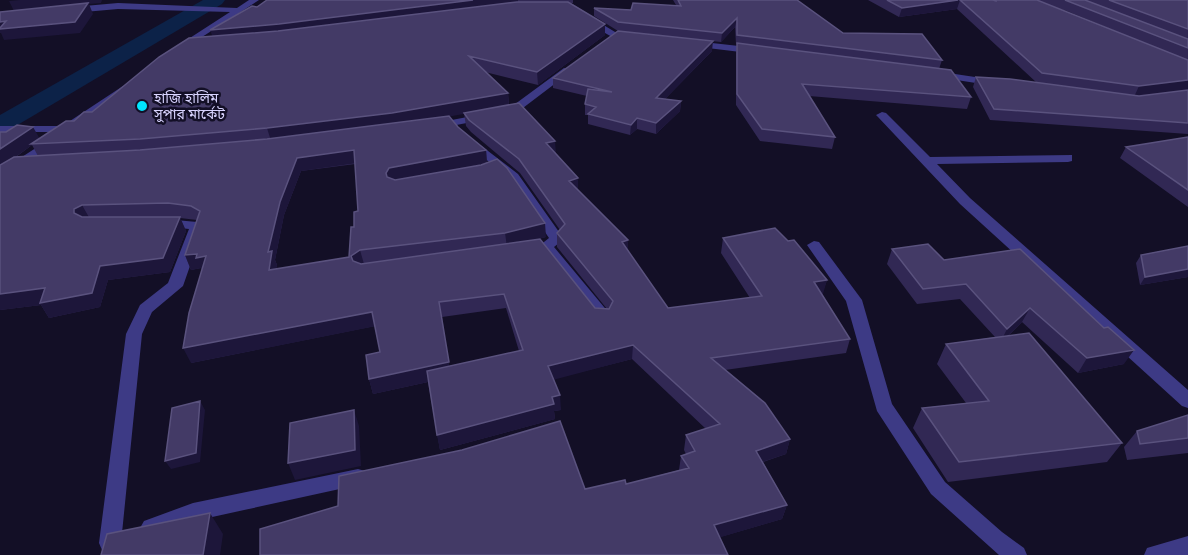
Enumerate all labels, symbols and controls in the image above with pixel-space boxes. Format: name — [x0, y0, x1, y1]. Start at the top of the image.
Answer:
place label: হাজি হালিম সুপার মার্কেট — [153, 89, 225, 123]
marker: হাজি হালিম সুপার মার্কেট — [135, 99, 149, 113]

